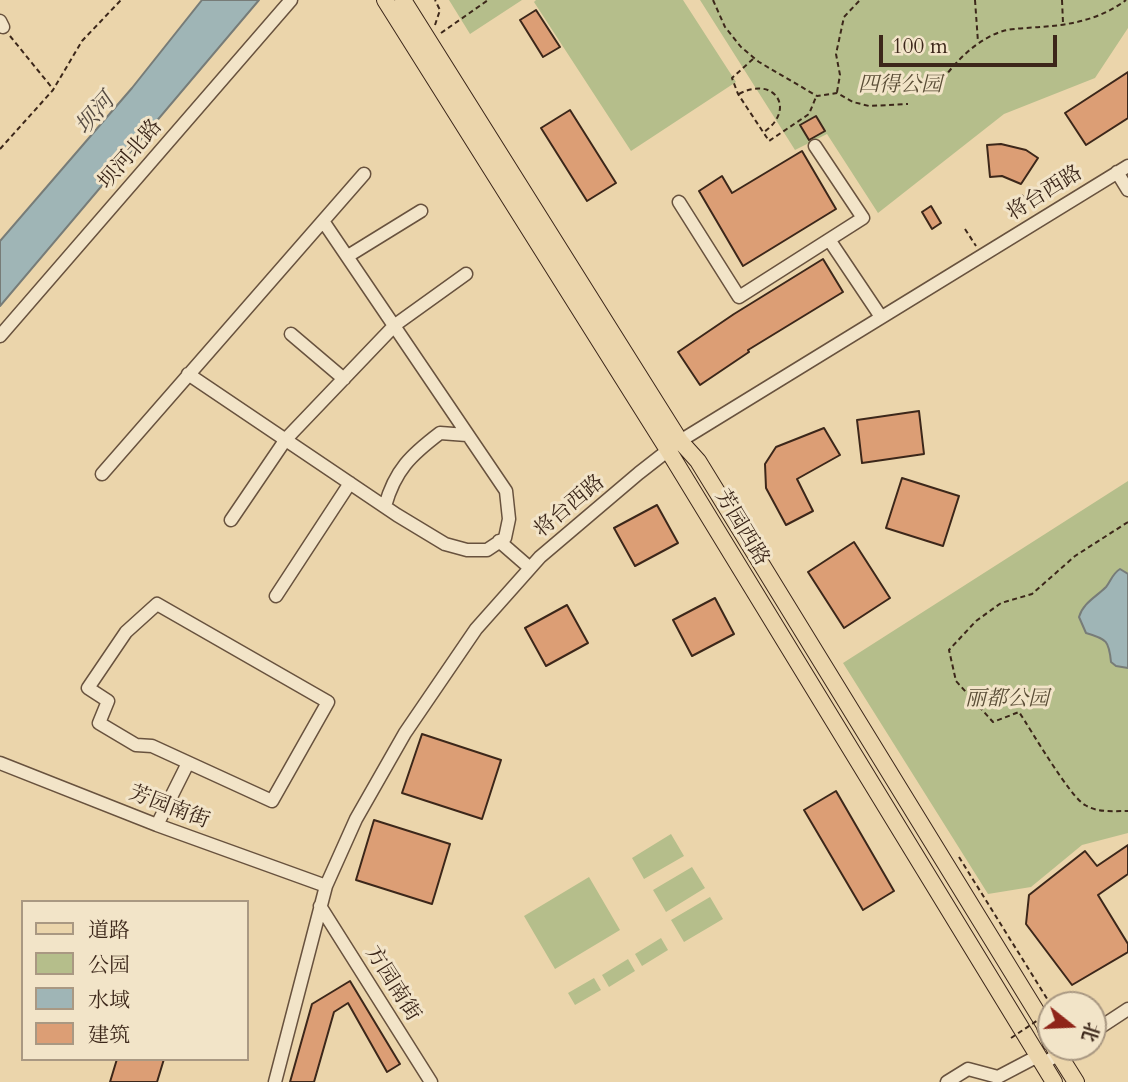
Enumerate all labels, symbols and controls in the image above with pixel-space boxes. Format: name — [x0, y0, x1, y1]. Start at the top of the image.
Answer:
scale bar — [883, 21, 1062, 65]
text: 100 m — [892, 32, 948, 61]
park label: 四得公园 — [858, 73, 942, 99]
water label: 坝河 — [70, 89, 122, 141]
street label: 坝河北路 — [94, 115, 168, 195]
street label: 将台西路 — [1003, 161, 1087, 227]
street label: 将台西路 — [530, 470, 610, 544]
street label: 芳园西路 — [709, 486, 773, 570]
park label: 丽都公园 — [965, 687, 1049, 713]
street label: 芳园南街 — [125, 781, 213, 835]
legend — [21, 900, 248, 1061]
text: 道路 — [88, 916, 130, 945]
street label: 方园南街 — [359, 942, 425, 1026]
text: 公园 — [88, 951, 130, 980]
text: 水域 — [88, 986, 130, 1015]
north arrow — [1037, 991, 1107, 1061]
text: 北 — [1075, 1019, 1105, 1045]
text: 建筑 — [88, 1021, 130, 1050]

